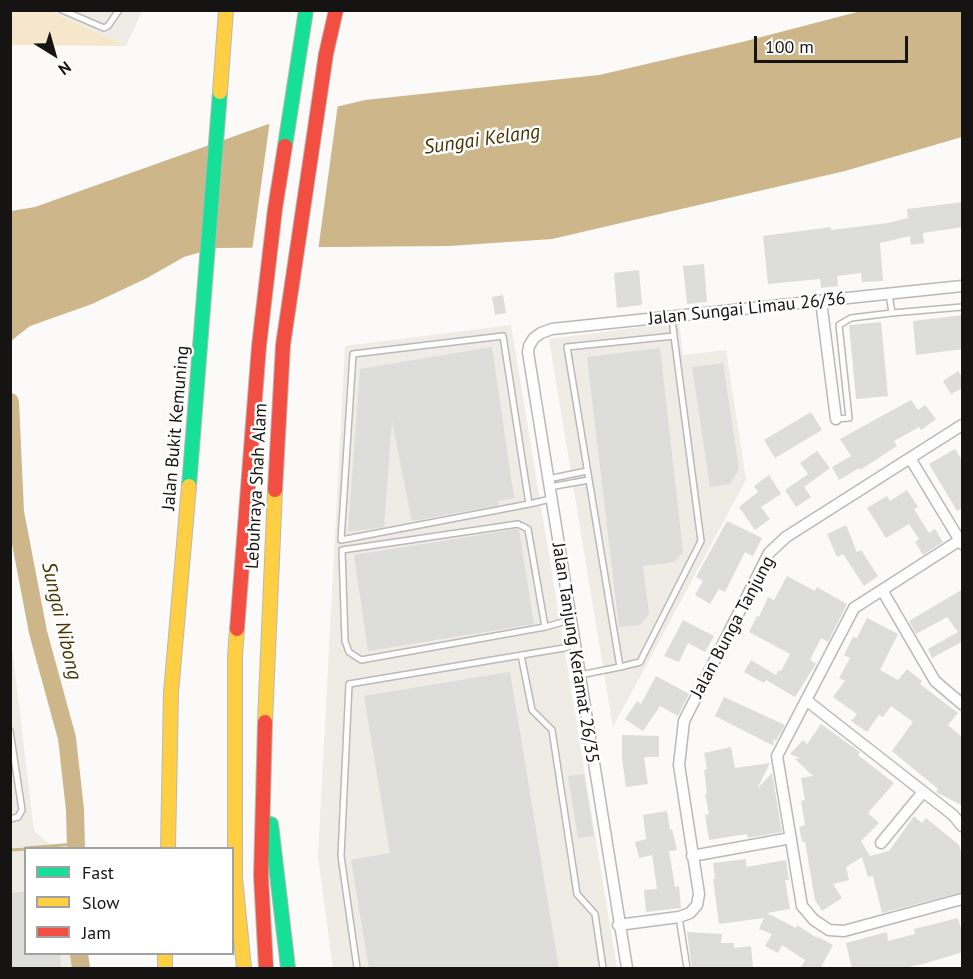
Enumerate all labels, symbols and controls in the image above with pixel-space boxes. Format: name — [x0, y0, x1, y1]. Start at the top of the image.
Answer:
north arrow — [24, 24, 84, 84]
scale bar — [757, 24, 912, 62]
text: 100 m — [765, 35, 814, 58]
text: N — [55, 57, 75, 80]
water label: Sungai Kelang — [422, 120, 542, 160]
street label: Jalan Sungai Limau 26/36 — [647, 288, 847, 330]
street label: Jalan Bukit Kemuning — [158, 345, 194, 511]
street label: Lebuhraya Shah Alam — [242, 402, 272, 570]
street label: Jalan Tanjung Keramat 26/35 — [547, 541, 603, 765]
street label: Jalan Bunga Tanjung — [687, 552, 779, 702]
water label: Sungai Nibong — [36, 560, 86, 682]
legend — [24, 847, 234, 955]
text: Fast — [82, 861, 114, 884]
text: Slow — [82, 891, 120, 914]
text: Jam — [82, 921, 111, 944]

